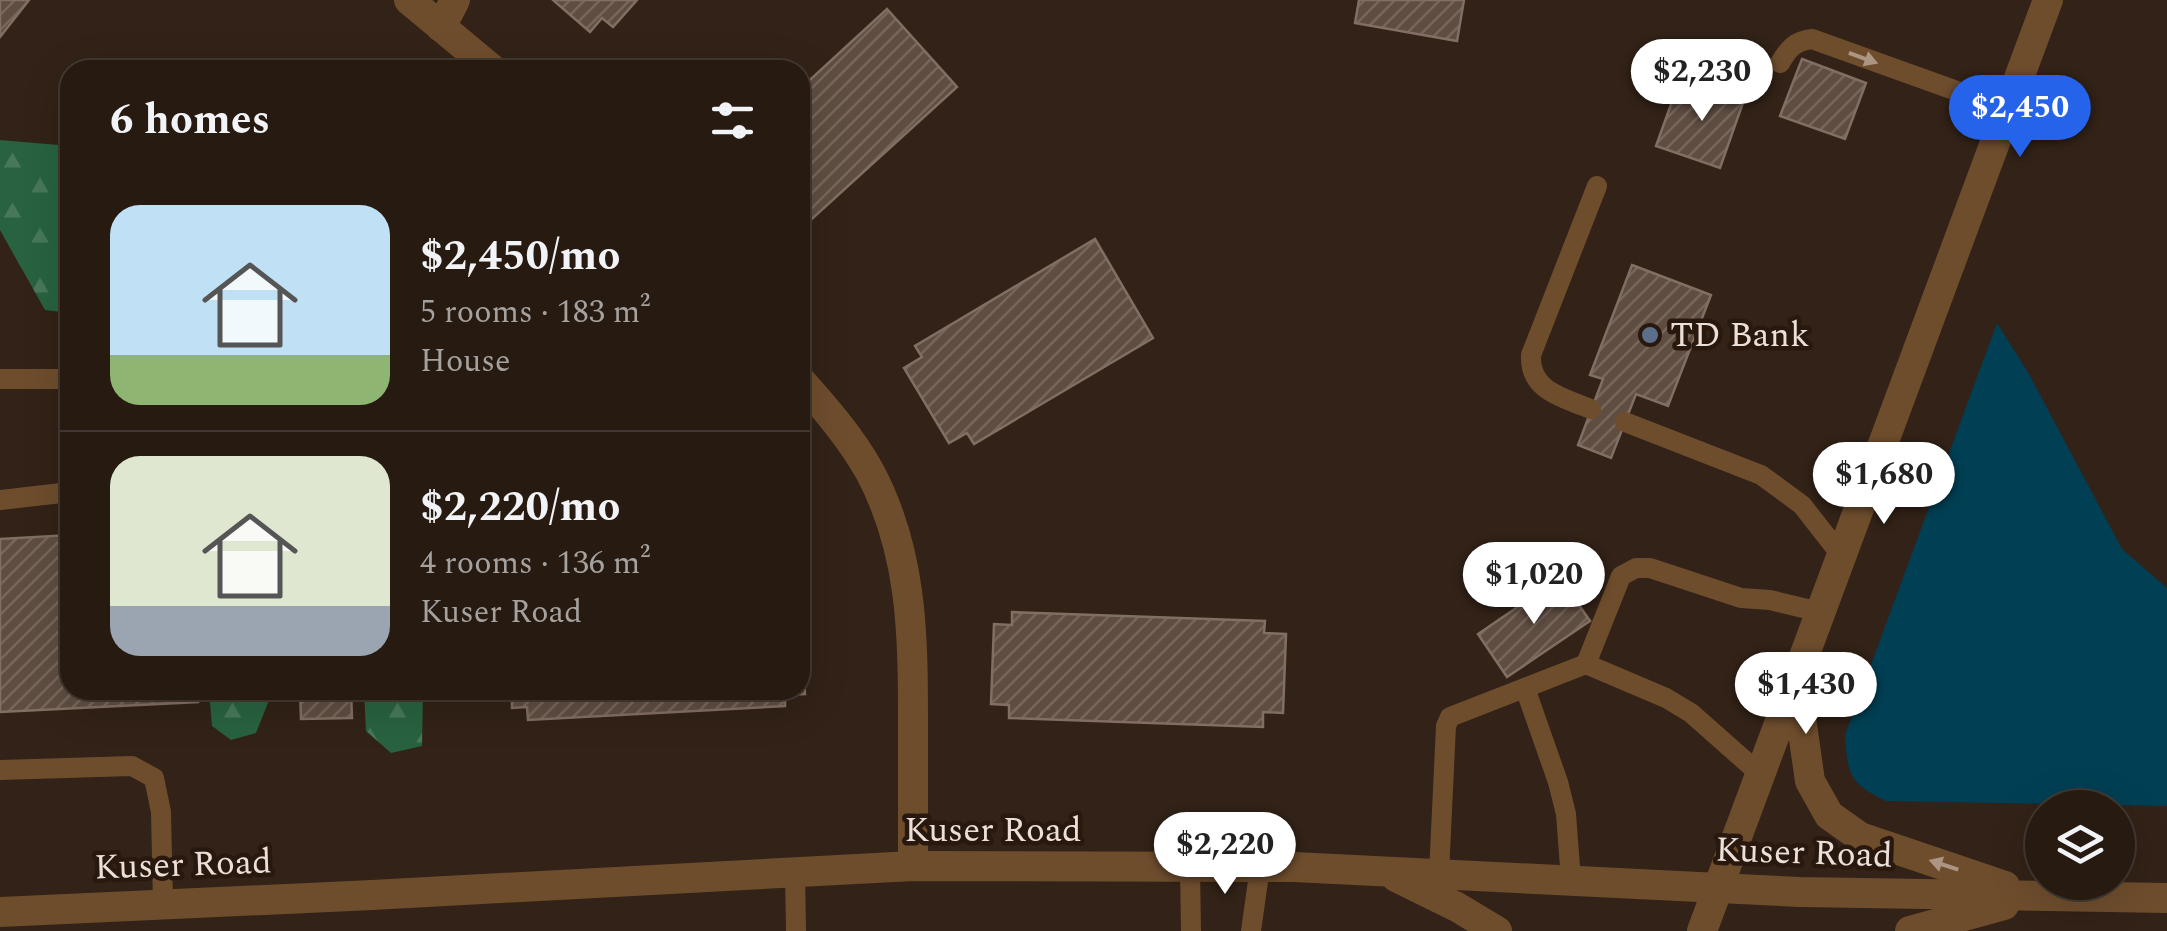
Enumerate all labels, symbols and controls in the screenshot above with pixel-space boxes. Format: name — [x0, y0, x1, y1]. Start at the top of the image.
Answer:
pin: $2,230 — [1621, 39, 1783, 124]
text: $2,230 — [1653, 47, 1751, 96]
one-way arrow — [1849, 51, 1879, 66]
pin: $2,450 — [1939, 75, 2101, 160]
text: $2,450 — [1971, 83, 2069, 132]
text: 6 homes — [110, 89, 270, 152]
icon: filters — [705, 93, 760, 148]
text: $2,450/mo — [420, 225, 620, 288]
icon: home — [190, 245, 310, 365]
text: 5 rooms · 183 m² — [420, 288, 650, 337]
place label: TD Bank — [1670, 309, 1810, 362]
marker: TD Bank — [1639, 324, 1661, 346]
text: House — [420, 337, 510, 386]
pin: $1,680 — [1803, 442, 1965, 527]
text: $1,680 — [1835, 450, 1933, 499]
text: $2,220/mo — [420, 476, 620, 539]
icon: home — [190, 496, 310, 616]
text: 4 rooms · 136 m² — [420, 539, 650, 588]
pin: $1,020 — [1453, 542, 1615, 627]
text: $1,020 — [1485, 550, 1583, 599]
text: Kuser Road — [420, 588, 582, 637]
pin: $1,430 — [1725, 652, 1887, 737]
text: $1,430 — [1757, 660, 1855, 709]
map controls — [2025, 790, 2135, 900]
button: layers — [2025, 790, 2135, 900]
street label: Kuser Road — [904, 804, 1082, 857]
pin: $2,220 — [1144, 812, 1306, 897]
text: $2,220 — [1176, 820, 1274, 869]
street label: Kuser Road — [1714, 823, 1894, 883]
street label: Kuser Road — [93, 835, 273, 895]
one-way arrow — [1929, 857, 1959, 872]

